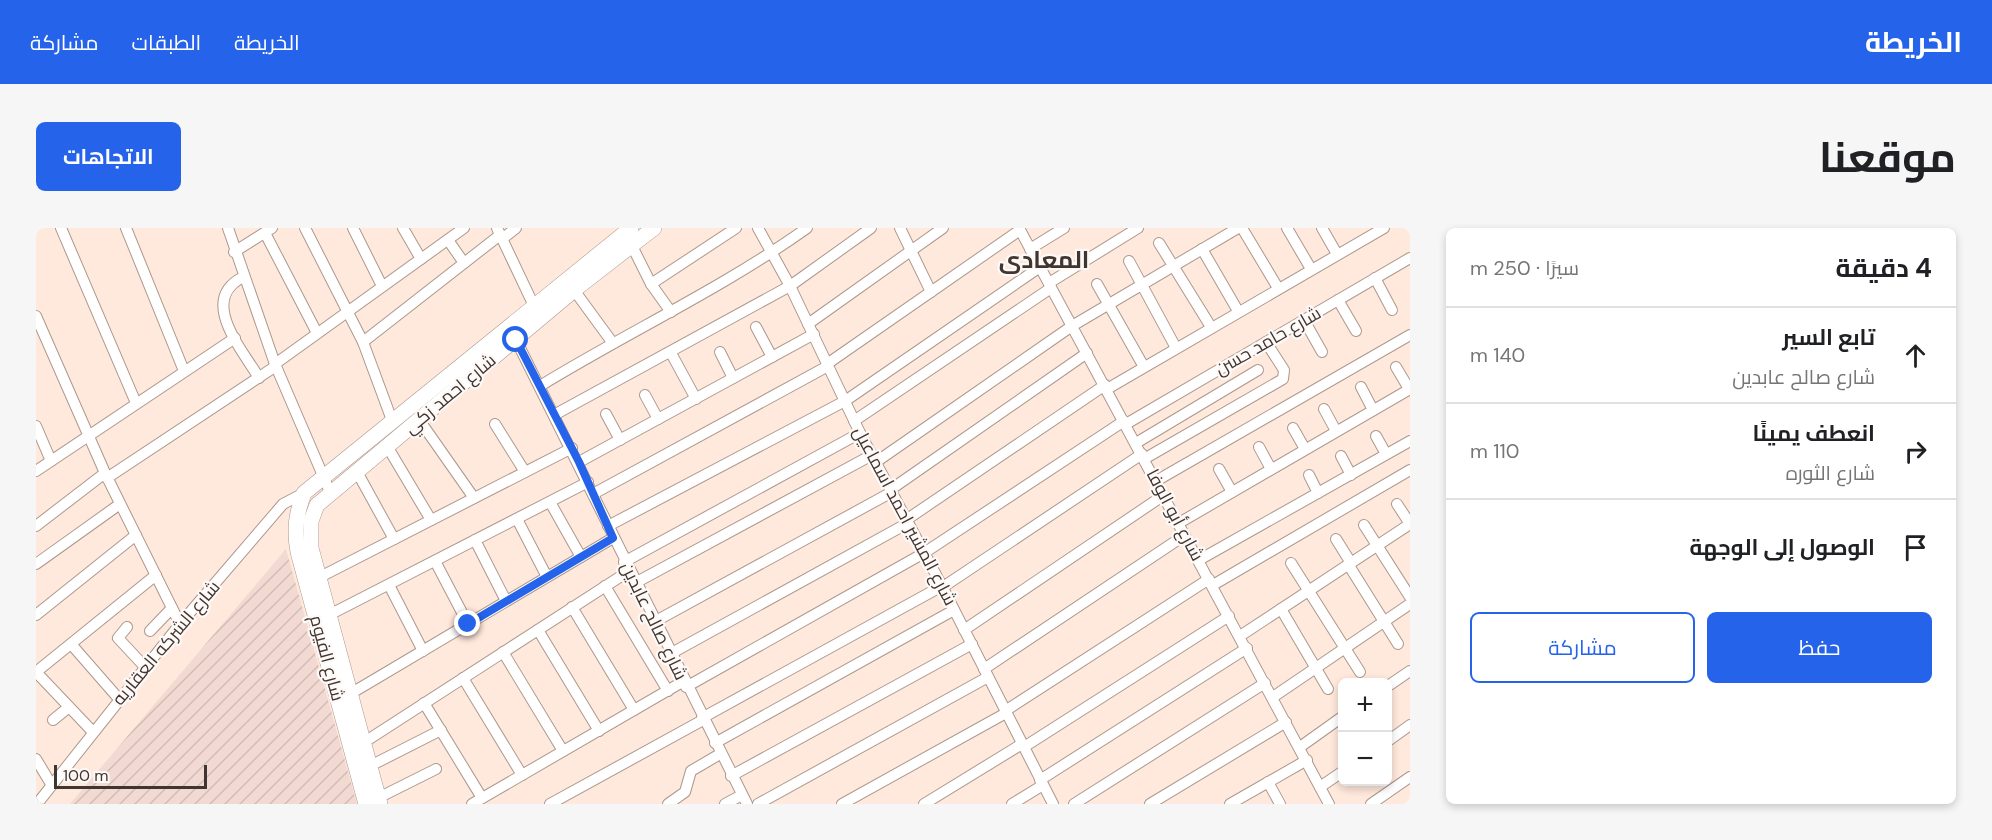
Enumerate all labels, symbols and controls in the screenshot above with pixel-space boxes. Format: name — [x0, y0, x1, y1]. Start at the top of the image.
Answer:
text: الخريطة — [1865, 24, 1962, 61]
text: مشاركة — [30, 29, 99, 57]
text: الطبقات — [132, 29, 201, 57]
text: الخريطة — [234, 29, 300, 57]
button: الاتجاهات — [36, 122, 181, 191]
text: موقعنا — [1819, 130, 1956, 185]
district label: المعادى — [999, 244, 1089, 275]
text: 4 دقيقة — [1835, 251, 1932, 285]
text: سيرًا · 250 m — [1470, 255, 1579, 281]
street label: شارع حامد حسن — [1211, 301, 1325, 381]
text: تابع السير — [1782, 323, 1875, 352]
route start — [502, 326, 528, 352]
icon: ahead — [1899, 339, 1932, 372]
text: 140 m — [1470, 342, 1525, 368]
street label: شارع احمد زكي — [399, 349, 502, 441]
text: شارع صالح عابدين — [1732, 364, 1875, 390]
text: انعطف يمينًا — [1753, 419, 1875, 448]
street label: شارع المشير احمد اسماعيل — [848, 422, 962, 610]
icon: right — [1899, 435, 1932, 468]
text: 110 m — [1470, 438, 1519, 464]
text: شارع الثوره — [1786, 460, 1875, 486]
street label: شارع أبو الوفا — [1141, 465, 1209, 565]
icon: arrive — [1899, 531, 1932, 564]
text: الوصول إلى الوجهة — [1689, 533, 1875, 562]
street label: شارع صالح عابدين — [615, 558, 693, 684]
street label: شارع الشركه العقاريه — [107, 576, 225, 710]
route end — [454, 610, 480, 636]
street label: شارع الفيوم — [304, 612, 350, 704]
button: مشاركة — [1470, 612, 1695, 683]
button: حفظ — [1707, 612, 1932, 683]
map controls — [1338, 678, 1392, 786]
button: + — [1338, 678, 1392, 732]
button: − — [1338, 732, 1392, 786]
scale bar — [54, 762, 207, 790]
text: 100 m — [63, 765, 108, 786]

